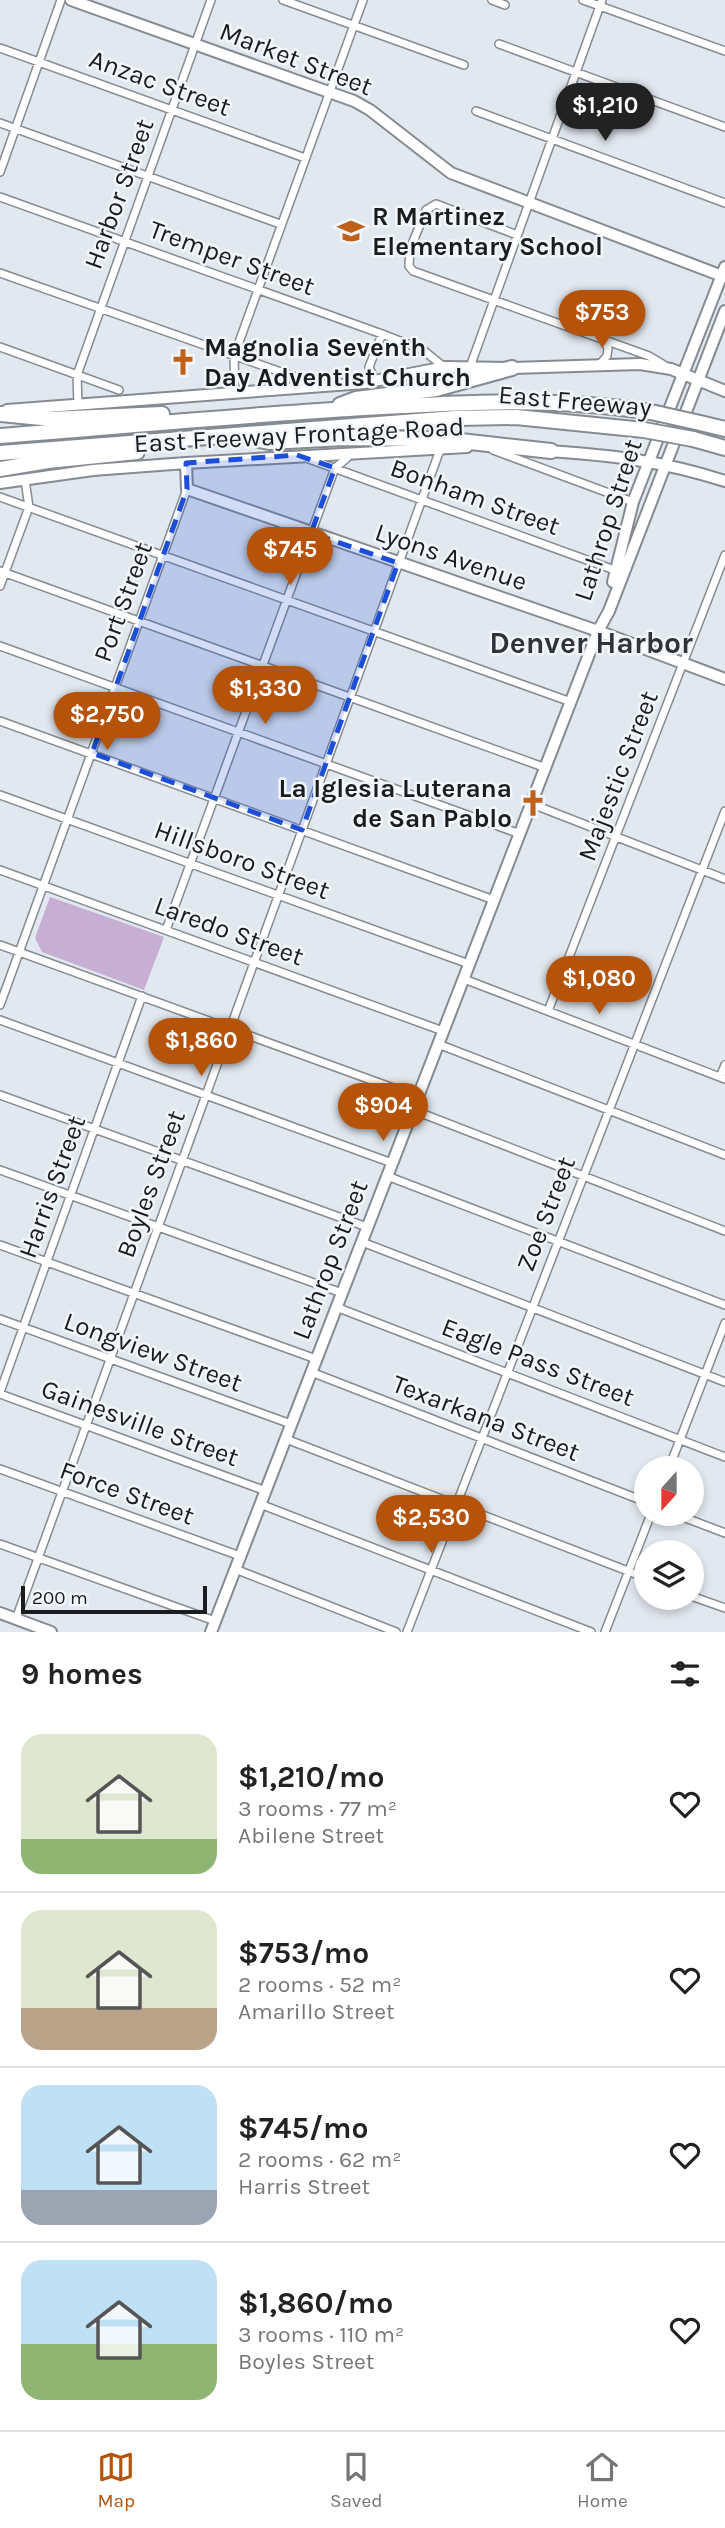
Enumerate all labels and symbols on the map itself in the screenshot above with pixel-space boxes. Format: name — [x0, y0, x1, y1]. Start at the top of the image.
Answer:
street label: Market Street — [215, 16, 377, 102]
street label: Anzac Street — [85, 43, 235, 123]
pin: $1,210 — [548, 83, 662, 143]
street label: Harbor Street — [77, 114, 161, 273]
place label: R Martinez Elementary School — [372, 201, 603, 262]
street label: Tremper Street — [145, 214, 319, 302]
school or university icon: R Martinez Elementary School — [336, 216, 366, 246]
pin: $753 — [561, 290, 643, 350]
place label: Magnolia Seventh Day Adventist Church — [204, 332, 471, 393]
church icon: Magnolia Seventh Day Adventist Church — [168, 347, 198, 377]
street label: East Freeway — [497, 379, 653, 423]
street label: East Freeway Frontage Road — [133, 411, 465, 459]
street label: Lathrop Street — [567, 435, 649, 605]
street label: Bonham Street — [386, 452, 564, 542]
street label: Lyons Avenue — [371, 516, 531, 598]
pin: $745 — [249, 528, 331, 587]
street label: Port Street — [87, 538, 159, 666]
district label: Denver Harbor — [489, 625, 693, 661]
pin: $1,330 — [208, 666, 322, 726]
street label: Majestic Street — [571, 686, 665, 866]
pin: $2,750 — [50, 692, 164, 752]
place label: La Iglesia Luterana de San Pablo — [279, 773, 512, 834]
church icon: La Iglesia Luterana de San Pablo — [518, 788, 548, 818]
street label: Hillsboro Street — [150, 814, 334, 906]
street label: Laredo Street — [150, 890, 308, 972]
pin: $1,080 — [542, 956, 656, 1016]
pin: $1,860 — [144, 1018, 258, 1078]
pin: $904 — [342, 1084, 424, 1143]
street label: Boyles Street — [110, 1106, 192, 1262]
street label: Harris Street — [12, 1111, 92, 1263]
street label: Zoe Street — [510, 1152, 582, 1276]
street label: Lathrop Street — [285, 1176, 375, 1344]
street label: Longview Street — [60, 1305, 247, 1399]
street label: Eagle Pass Street — [437, 1311, 639, 1413]
street label: Texarkana Street — [388, 1368, 584, 1468]
street label: Gainesville Street — [37, 1373, 243, 1473]
street label: Force Street — [56, 1454, 199, 1532]
north arrow — [634, 1456, 704, 1526]
pin: $2,530 — [374, 1496, 488, 1555]
scale bar — [21, 1583, 206, 1615]

